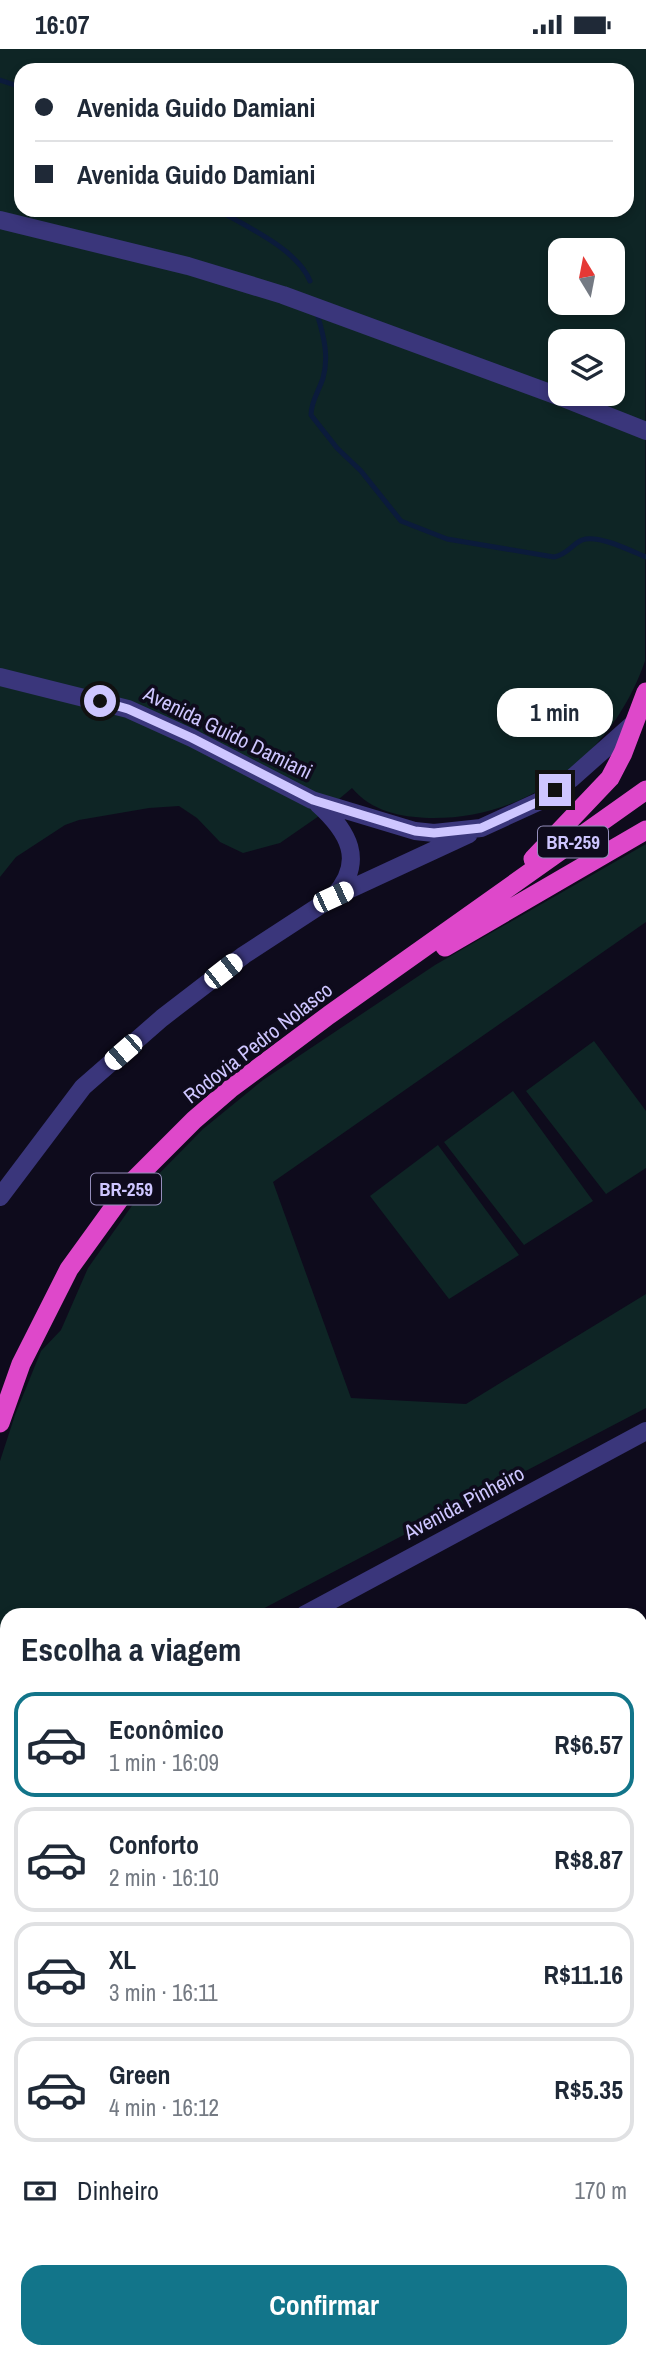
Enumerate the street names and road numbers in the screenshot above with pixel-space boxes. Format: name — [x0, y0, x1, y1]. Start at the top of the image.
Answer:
street label: Avenida Guido Damiani — [138, 679, 317, 786]
road number: BR-259 — [538, 827, 608, 857]
street label: Rodovia Pedro Nolasco — [177, 975, 338, 1110]
road number: BR-259 — [91, 1173, 161, 1205]
street label: Avenida Pinheiro — [397, 1459, 529, 1547]

